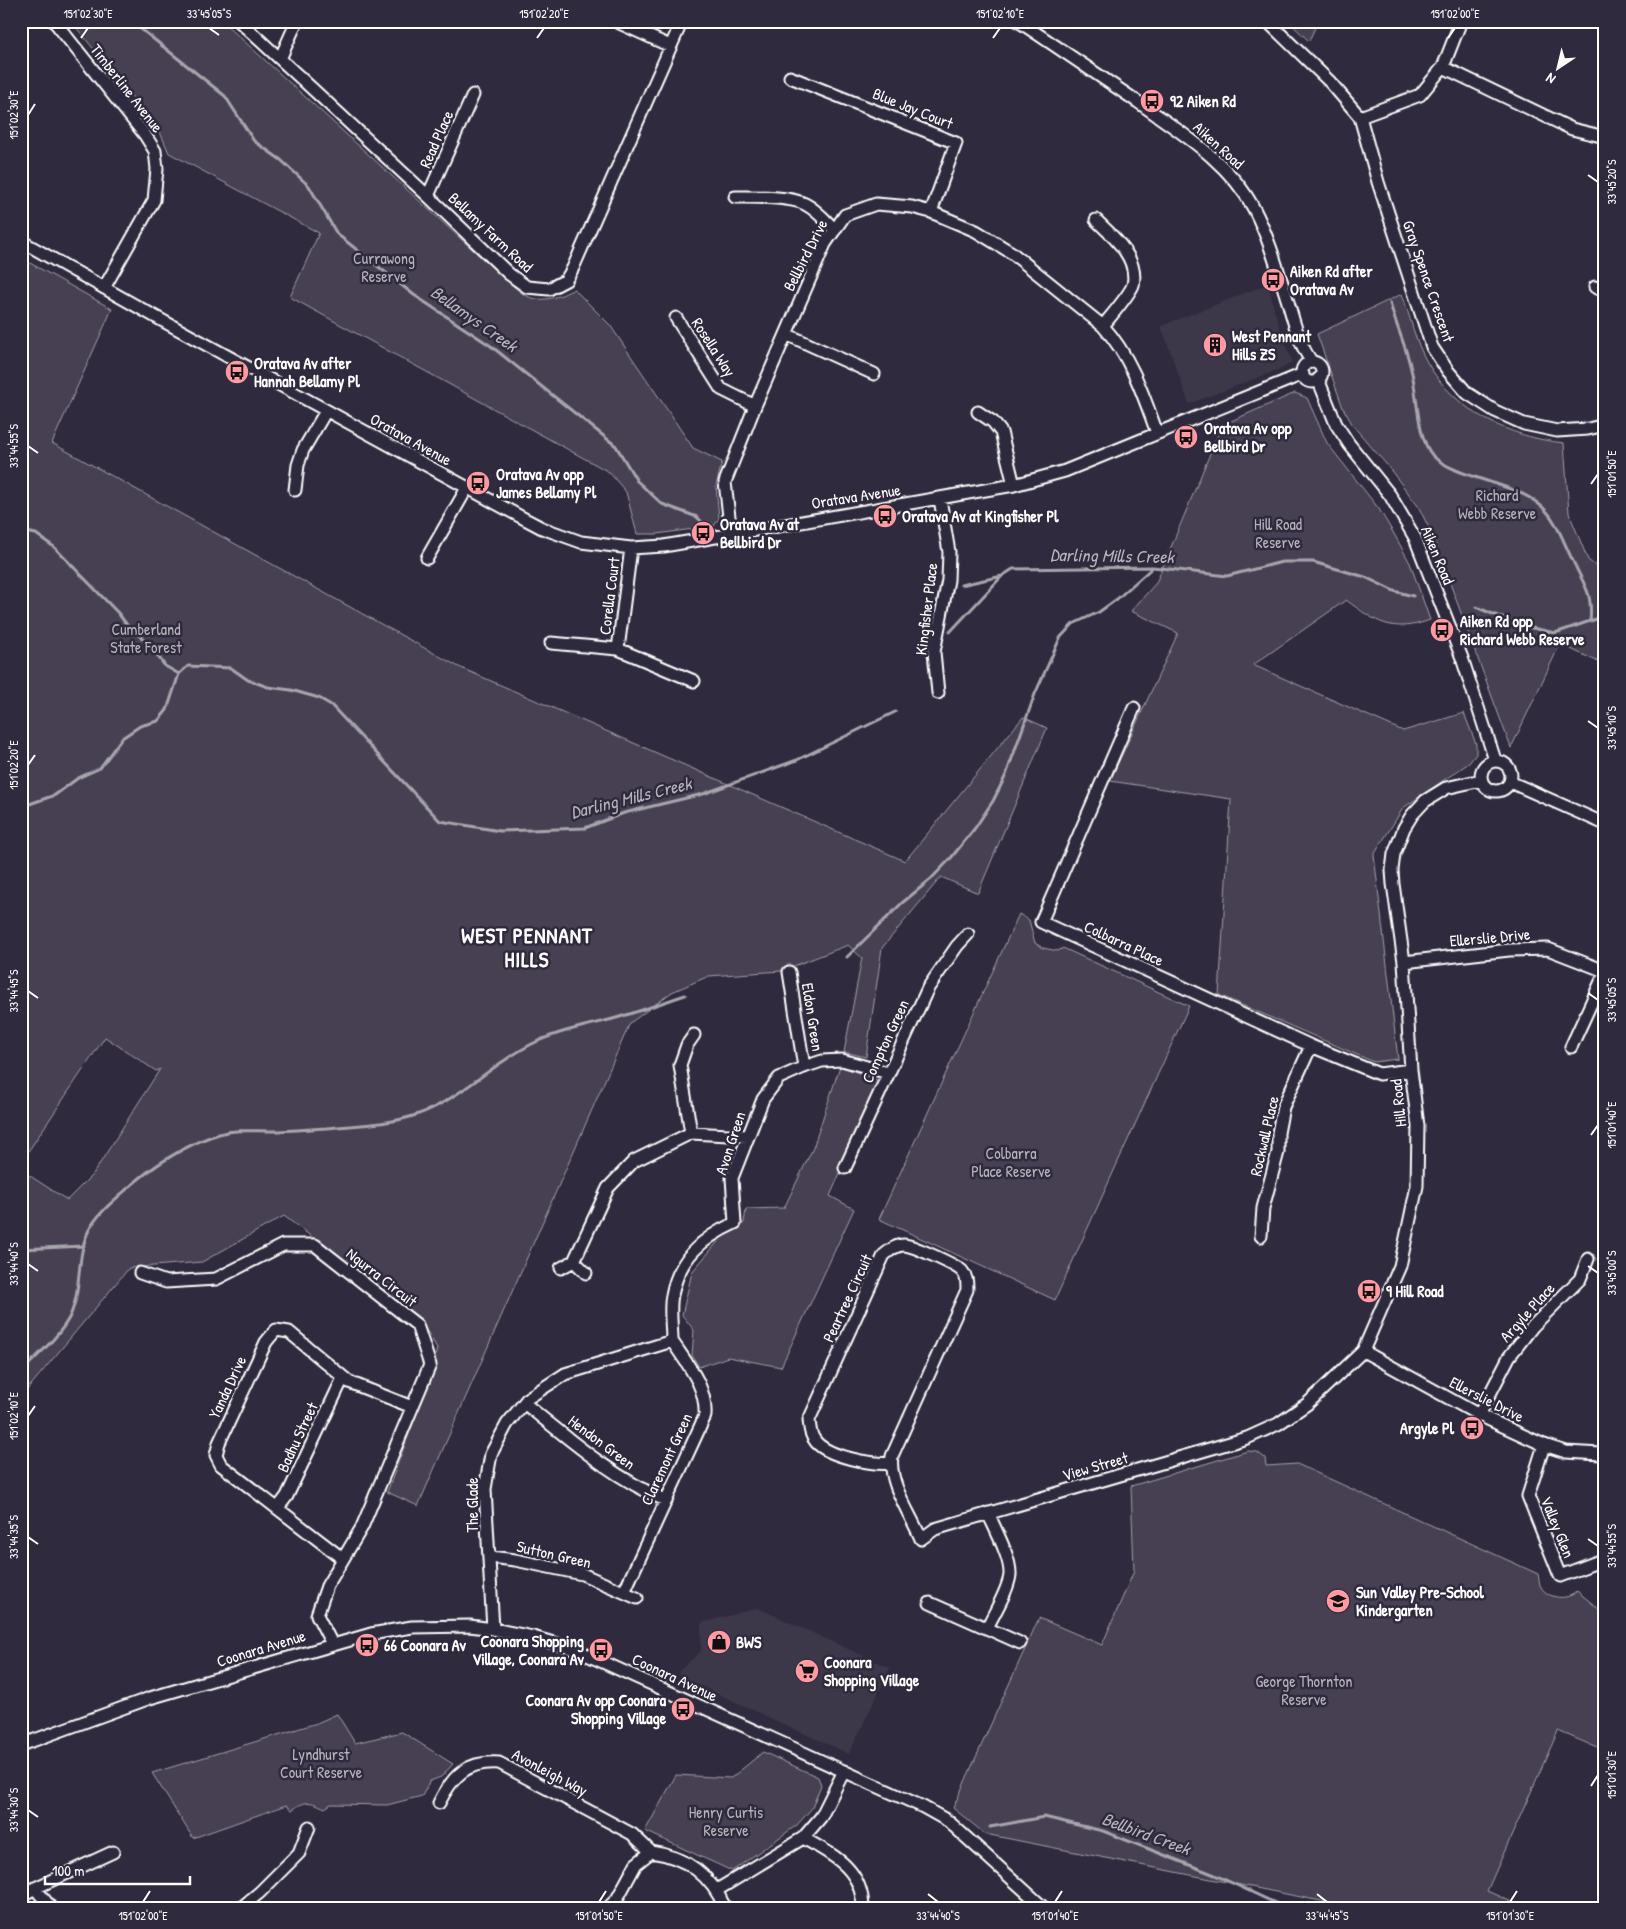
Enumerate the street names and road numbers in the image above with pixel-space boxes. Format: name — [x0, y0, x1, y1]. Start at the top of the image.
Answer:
street label: Timberline Avenue — [85, 39, 169, 137]
street label: Blue Jay Court — [870, 82, 957, 134]
street label: Read Place — [414, 106, 459, 171]
street label: Aiken Road — [1189, 116, 1249, 174]
street label: Bellamy Farm Road — [444, 187, 538, 277]
street label: Bellbird Drive — [778, 215, 833, 295]
street label: Gray Spence Crescent — [1398, 217, 1460, 345]
street label: Rosella Way — [687, 313, 741, 381]
street label: Oratava Avenue — [366, 408, 456, 471]
street label: Oratava Avenue — [810, 478, 903, 514]
street label: Aiken Road — [1416, 522, 1460, 588]
street label: Corella Court — [593, 556, 625, 636]
street label: Kingfisher Place — [909, 561, 943, 656]
street label: Colbarra Place — [1081, 915, 1168, 971]
street label: Ellerslie Drive — [1449, 922, 1532, 951]
street label: Eldon Green — [797, 981, 829, 1053]
street label: Compton Green — [856, 996, 914, 1086]
street label: Hill Road — [1385, 1078, 1411, 1128]
street label: Rockwall Place — [1244, 1093, 1284, 1178]
street label: Avon Green — [709, 1109, 751, 1177]
street label: Ngurra Circuit — [342, 1242, 422, 1312]
street label: Peartree Circuit — [817, 1250, 877, 1346]
street label: Argyle Place — [1494, 1277, 1560, 1346]
street label: Yanda Drive — [203, 1351, 251, 1422]
street label: Ellerslie Drive — [1446, 1371, 1528, 1427]
street label: Badhu Street — [271, 1398, 323, 1475]
street label: Claremont Green — [635, 1409, 697, 1509]
street label: Hendon Green — [564, 1410, 640, 1474]
street label: View Street — [1060, 1446, 1131, 1486]
street label: The Glade — [461, 1477, 483, 1533]
street label: Valley Glen — [1536, 1493, 1580, 1561]
street label: Sutton Green — [515, 1535, 593, 1573]
street label: Coonara Avenue — [214, 1624, 309, 1672]
street label: Coonara Avenue — [629, 1648, 722, 1707]
street label: Avonleigh Way — [508, 1743, 592, 1801]

